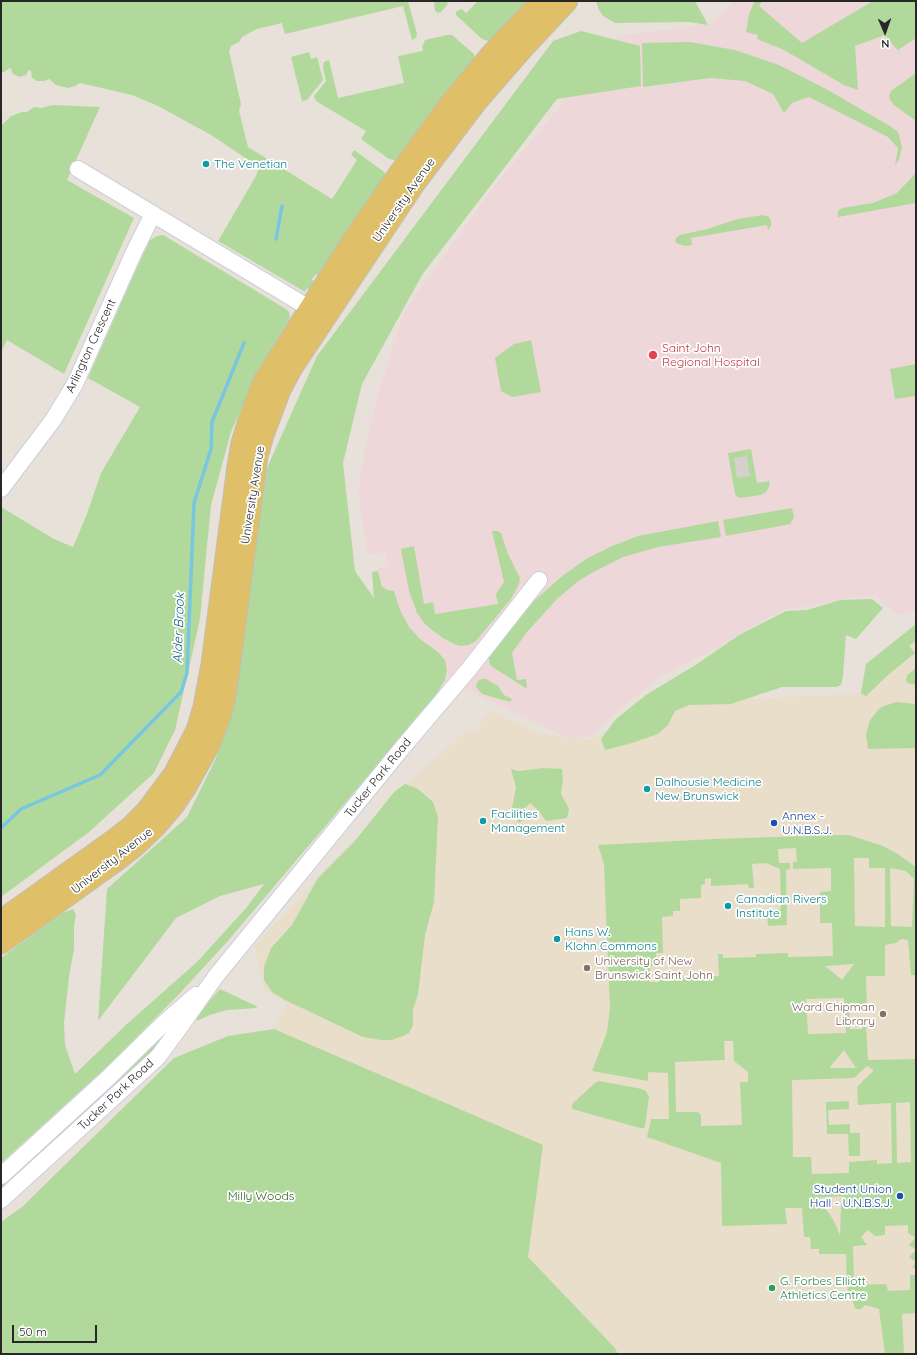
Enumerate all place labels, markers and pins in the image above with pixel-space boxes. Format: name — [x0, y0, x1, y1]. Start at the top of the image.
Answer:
place label: The Venetian — [214, 157, 287, 171]
marker: The Venetian — [201, 159, 211, 169]
place label: Saint John Regional Hospital — [662, 341, 760, 369]
marker: Saint John Regional Hospital — [647, 349, 659, 361]
place label: Dalhousie Medicine New Brunswick — [655, 775, 762, 803]
marker: Dalhousie Medicine New Brunswick — [642, 784, 652, 794]
place label: Facilities Management — [491, 807, 565, 835]
place label: Annex - U.N.B.S.J. — [782, 809, 832, 837]
marker: Facilities Management — [478, 816, 488, 826]
marker: Annex - U.N.B.S.J. — [769, 818, 779, 828]
place label: Canadian Rivers Institute — [736, 892, 827, 920]
marker: Canadian Rivers Institute — [723, 901, 733, 911]
place label: Hans W. Klohn Commons — [565, 925, 657, 953]
marker: Hans W. Klohn Commons — [552, 934, 562, 944]
place label: University of New Brunswick Saint John — [595, 954, 713, 982]
marker: University of New Brunswick Saint John — [582, 963, 592, 973]
place label: Ward Chipman Library — [792, 1000, 875, 1028]
marker: Ward Chipman Library — [878, 1009, 888, 1019]
place label: Student Union Hall - U.N.B.S.J. — [810, 1182, 892, 1210]
marker: Student Union Hall - U.N.B.S.J. — [895, 1191, 905, 1201]
place label: G. Forbes Elliott Athletics Centre — [780, 1274, 867, 1302]
marker: G. Forbes Elliott Athletics Centre — [767, 1283, 777, 1293]

